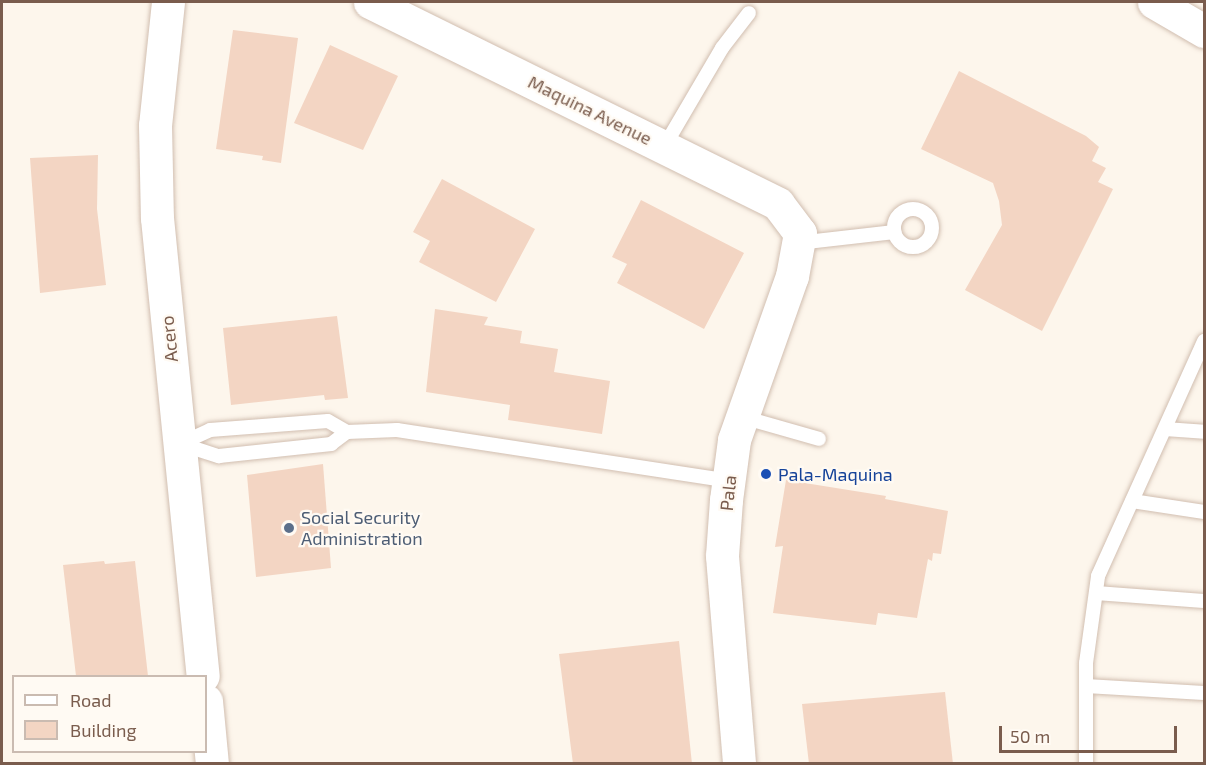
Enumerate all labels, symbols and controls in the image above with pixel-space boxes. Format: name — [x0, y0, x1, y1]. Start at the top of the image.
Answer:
street label: Maquina Avenue — [524, 71, 656, 149]
street label: Acero — [156, 315, 182, 363]
place label: Pala-Maquina — [778, 463, 893, 485]
marker: Pala-Maquina — [759, 467, 773, 481]
street label: Pala — [715, 474, 741, 512]
place label: Social Security Administration — [301, 507, 423, 550]
marker: Social Security Administration — [282, 521, 296, 535]
legend — [12, 675, 207, 753]
text: Road — [70, 689, 111, 711]
scale bar — [1002, 714, 1180, 752]
text: Building — [70, 719, 137, 741]
text: 50 m — [1010, 725, 1050, 747]

